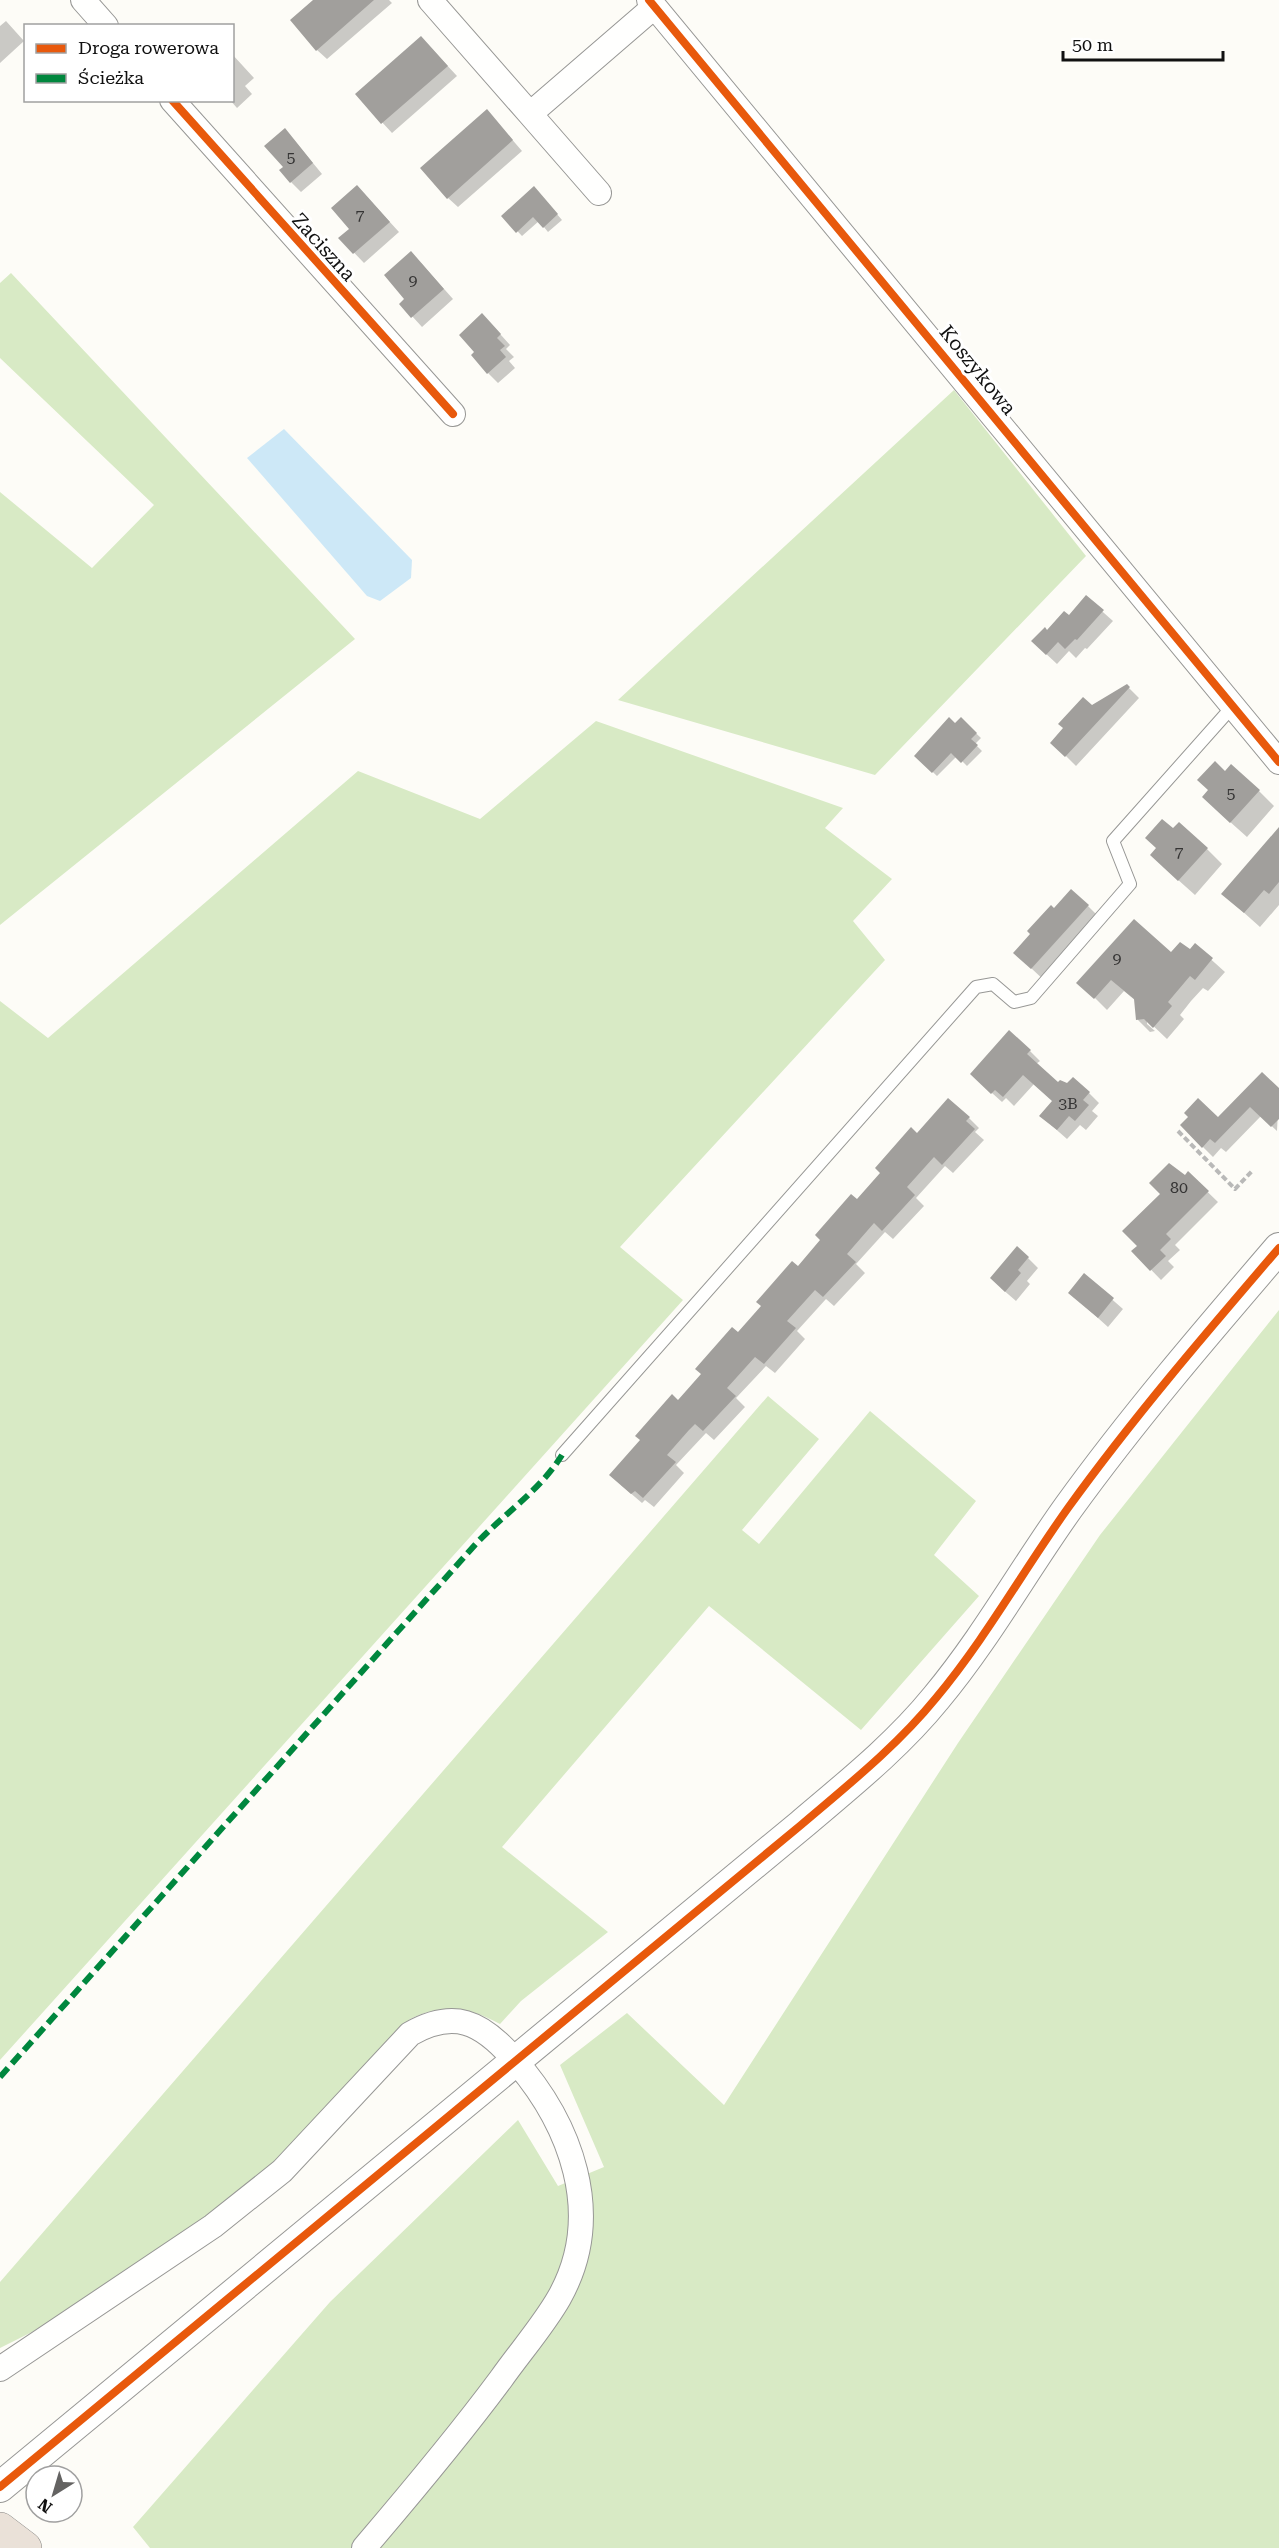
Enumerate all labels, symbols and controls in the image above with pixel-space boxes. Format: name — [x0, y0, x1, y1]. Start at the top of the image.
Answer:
legend — [24, 24, 234, 102]
scale bar — [1063, 24, 1224, 62]
text: 50 m — [1072, 34, 1113, 55]
text: Droga rowerowa — [78, 37, 219, 58]
text: Ścieżka — [78, 67, 144, 88]
house number: 5 — [287, 148, 296, 167]
house number: 7 — [356, 205, 365, 224]
street label: Zaciszna — [287, 208, 361, 286]
house number: 9 — [409, 271, 418, 290]
street label: Koszykowa — [935, 320, 1021, 420]
house number: 5 — [1227, 784, 1236, 803]
house number: 7 — [1175, 842, 1184, 861]
house number: 9 — [1113, 949, 1122, 968]
house number: 3B — [1058, 1094, 1078, 1113]
house number: 80 — [1170, 1178, 1188, 1197]
north arrow — [24, 2464, 84, 2524]
text: N — [35, 2494, 56, 2517]

